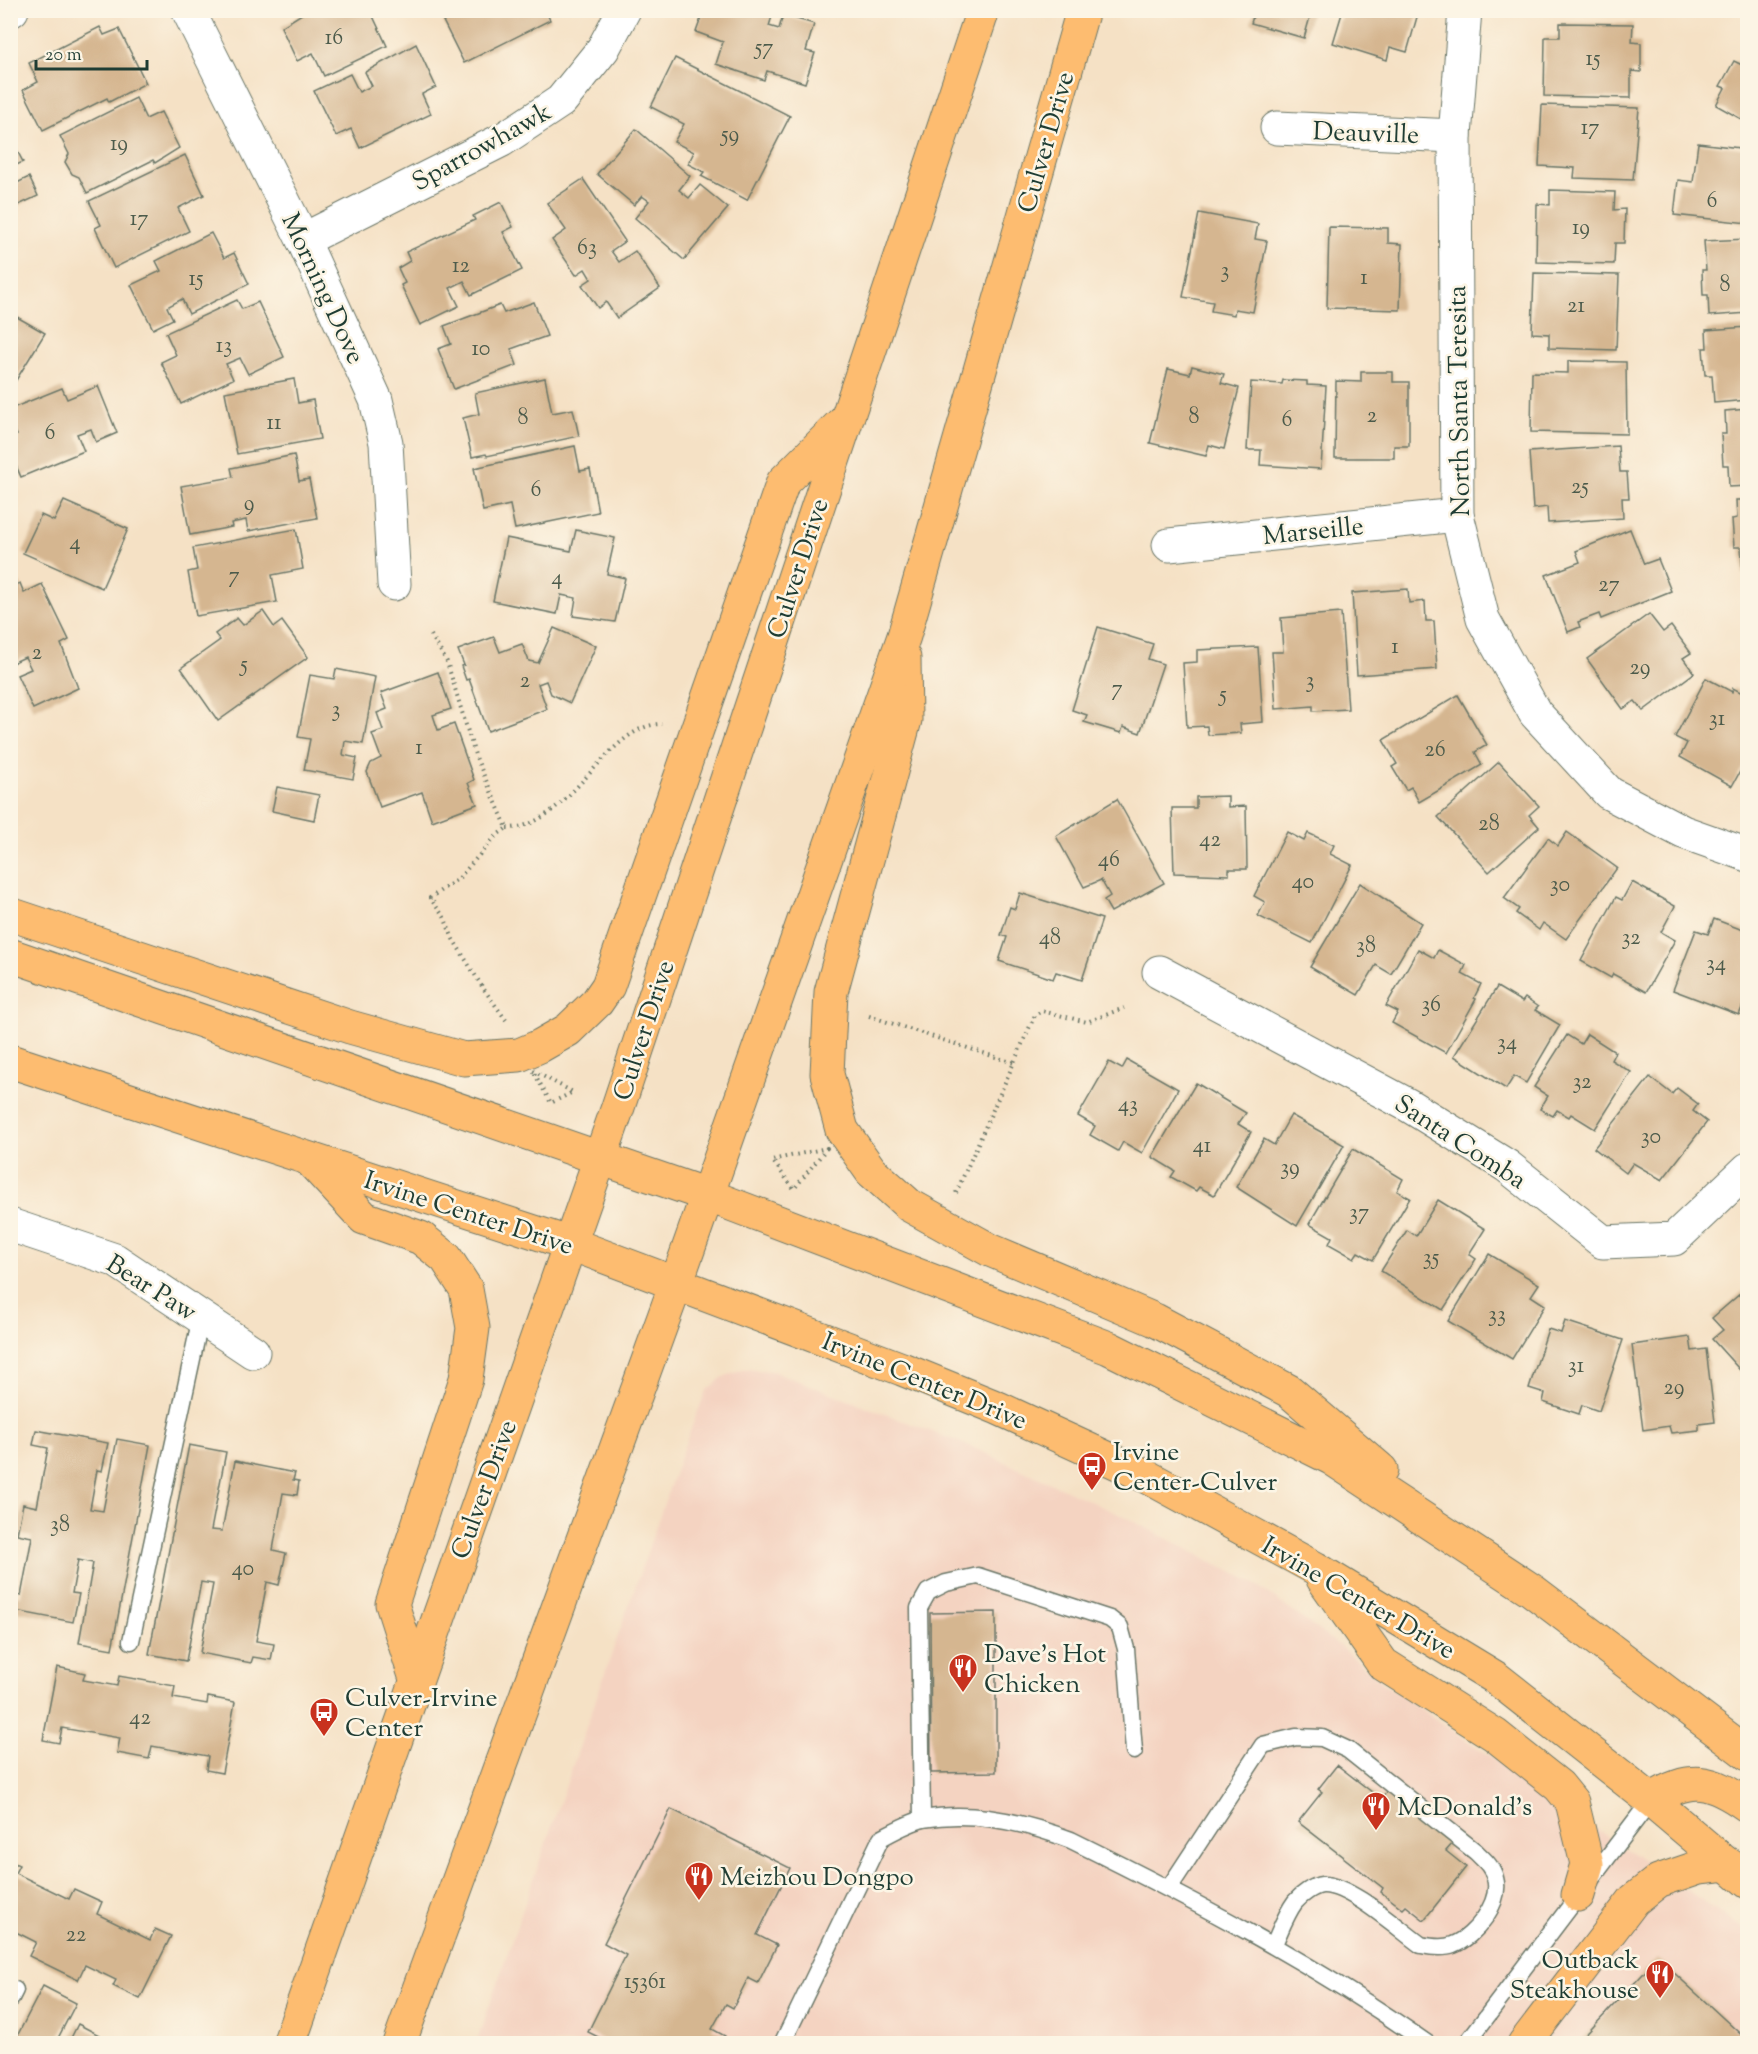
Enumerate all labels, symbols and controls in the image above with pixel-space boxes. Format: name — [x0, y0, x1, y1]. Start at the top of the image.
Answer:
house number: 16 — [325, 23, 343, 55]
scale bar — [36, 33, 147, 71]
house number: 57 — [753, 33, 773, 65]
text: 20 m — [45, 43, 82, 69]
house number: 15 — [1585, 44, 1601, 76]
street label: Culver Drive — [1010, 68, 1085, 218]
street label: Sparrowhawk — [406, 95, 559, 202]
house number: 17 — [1581, 113, 1599, 145]
street label: Deauville — [1312, 114, 1420, 155]
house number: 59 — [719, 120, 739, 152]
house number: 19 — [110, 129, 128, 161]
house number: 6 — [1707, 186, 1717, 218]
house number: 17 — [130, 204, 148, 236]
street label: Morning Dove — [271, 208, 373, 371]
house number: 19 — [1572, 213, 1590, 245]
house number: 63 — [577, 233, 597, 265]
house number: 12 — [452, 251, 470, 283]
house number: 3 — [1221, 256, 1229, 288]
house number: 1 — [1360, 263, 1368, 295]
house number: 15 — [188, 264, 204, 296]
house number: 8 — [1719, 270, 1731, 302]
street label: North Santa Teresita — [1440, 285, 1481, 517]
house number: 21 — [1567, 291, 1585, 323]
house number: 13 — [216, 331, 232, 363]
house number: 10 — [472, 334, 490, 366]
house number: 2 — [1367, 401, 1377, 433]
house number: 8 — [1188, 402, 1200, 434]
house number: 8 — [517, 403, 529, 435]
house number: 6 — [1282, 405, 1292, 437]
house number: 11 — [267, 408, 282, 440]
house number: 6 — [45, 418, 55, 450]
house number: 25 — [1571, 472, 1589, 504]
house number: 6 — [531, 475, 541, 507]
house number: 9 — [244, 489, 254, 521]
street label: Culver Drive — [759, 494, 839, 644]
street label: Marseille — [1261, 509, 1366, 556]
house number: 4 — [69, 528, 81, 560]
house number: 7 — [228, 561, 240, 593]
house number: 4 — [551, 563, 563, 595]
house number: 27 — [1598, 570, 1620, 602]
house number: 1 — [1391, 632, 1399, 664]
house number: 2 — [32, 638, 42, 670]
house number: 5 — [238, 650, 248, 682]
house number: 29 — [1630, 653, 1651, 685]
house number: 2 — [520, 666, 530, 698]
house number: 3 — [1306, 666, 1314, 698]
house number: 7 — [1111, 674, 1123, 706]
house number: 5 — [1217, 680, 1227, 712]
house number: 3 — [332, 695, 340, 727]
house number: 31 — [1709, 704, 1726, 736]
house number: 1 — [415, 733, 423, 765]
house number: 26 — [1424, 735, 1446, 767]
house number: 28 — [1478, 809, 1500, 841]
house number: 42 — [1199, 825, 1221, 857]
house number: 46 — [1098, 845, 1120, 877]
house number: 40 — [1292, 867, 1314, 899]
house number: 30 — [1550, 870, 1570, 902]
house number: 48 — [1039, 923, 1061, 955]
house number: 32 — [1621, 923, 1641, 955]
house number: 38 — [1356, 931, 1376, 963]
house number: 34 — [1706, 949, 1726, 981]
street label: Culver Drive — [605, 956, 685, 1106]
house number: 36 — [1421, 990, 1441, 1022]
house number: 34 — [1497, 1028, 1517, 1060]
house number: 32 — [1572, 1067, 1592, 1099]
street label: Santa Comba — [1386, 1086, 1533, 1200]
house number: 43 — [1118, 1090, 1138, 1122]
house number: 30 — [1641, 1122, 1661, 1154]
house number: 41 — [1193, 1131, 1212, 1163]
house number: 39 — [1280, 1153, 1300, 1185]
street label: Irvine Center Drive — [359, 1163, 578, 1266]
house number: 37 — [1349, 1198, 1369, 1230]
house number: 35 — [1423, 1243, 1440, 1275]
street label: Bear Paw — [98, 1247, 203, 1332]
house number: 33 — [1488, 1300, 1506, 1332]
street label: Irvine Center Drive — [816, 1324, 1032, 1440]
house number: 31 — [1568, 1351, 1585, 1383]
house number: 29 — [1664, 1373, 1685, 1405]
street label: Culver Drive — [443, 1415, 528, 1564]
place label: Irvine Center-Culver — [1113, 1435, 1278, 1502]
bus stop icon: Irvine Center-Culver — [1076, 1450, 1108, 1492]
house number: 38 — [50, 1510, 70, 1542]
street label: Irvine Center Drive — [1254, 1529, 1462, 1670]
house number: 40 — [232, 1554, 254, 1586]
place label: Dave's Hot Chicken — [984, 1637, 1106, 1704]
restaurant icon: Dave's Hot Chicken — [947, 1652, 979, 1694]
place label: Culver-Irvine Center — [345, 1681, 498, 1748]
bus stop icon: Culver-Irvine Center — [308, 1696, 340, 1738]
house number: 42 — [129, 1703, 151, 1735]
restaurant icon: McDonald's — [1360, 1790, 1392, 1832]
place label: McDonald's — [1397, 1790, 1532, 1827]
restaurant icon: Meizhou Dongpo — [683, 1860, 715, 1902]
place label: Meizhou Dongpo — [720, 1860, 914, 1897]
house number: 22 — [66, 1920, 86, 1952]
place label: Outback Steakhouse — [1510, 1943, 1639, 2010]
restaurant icon: Outback Steakhouse — [1644, 1958, 1676, 2000]
house number: 15361 — [624, 1967, 666, 1999]

